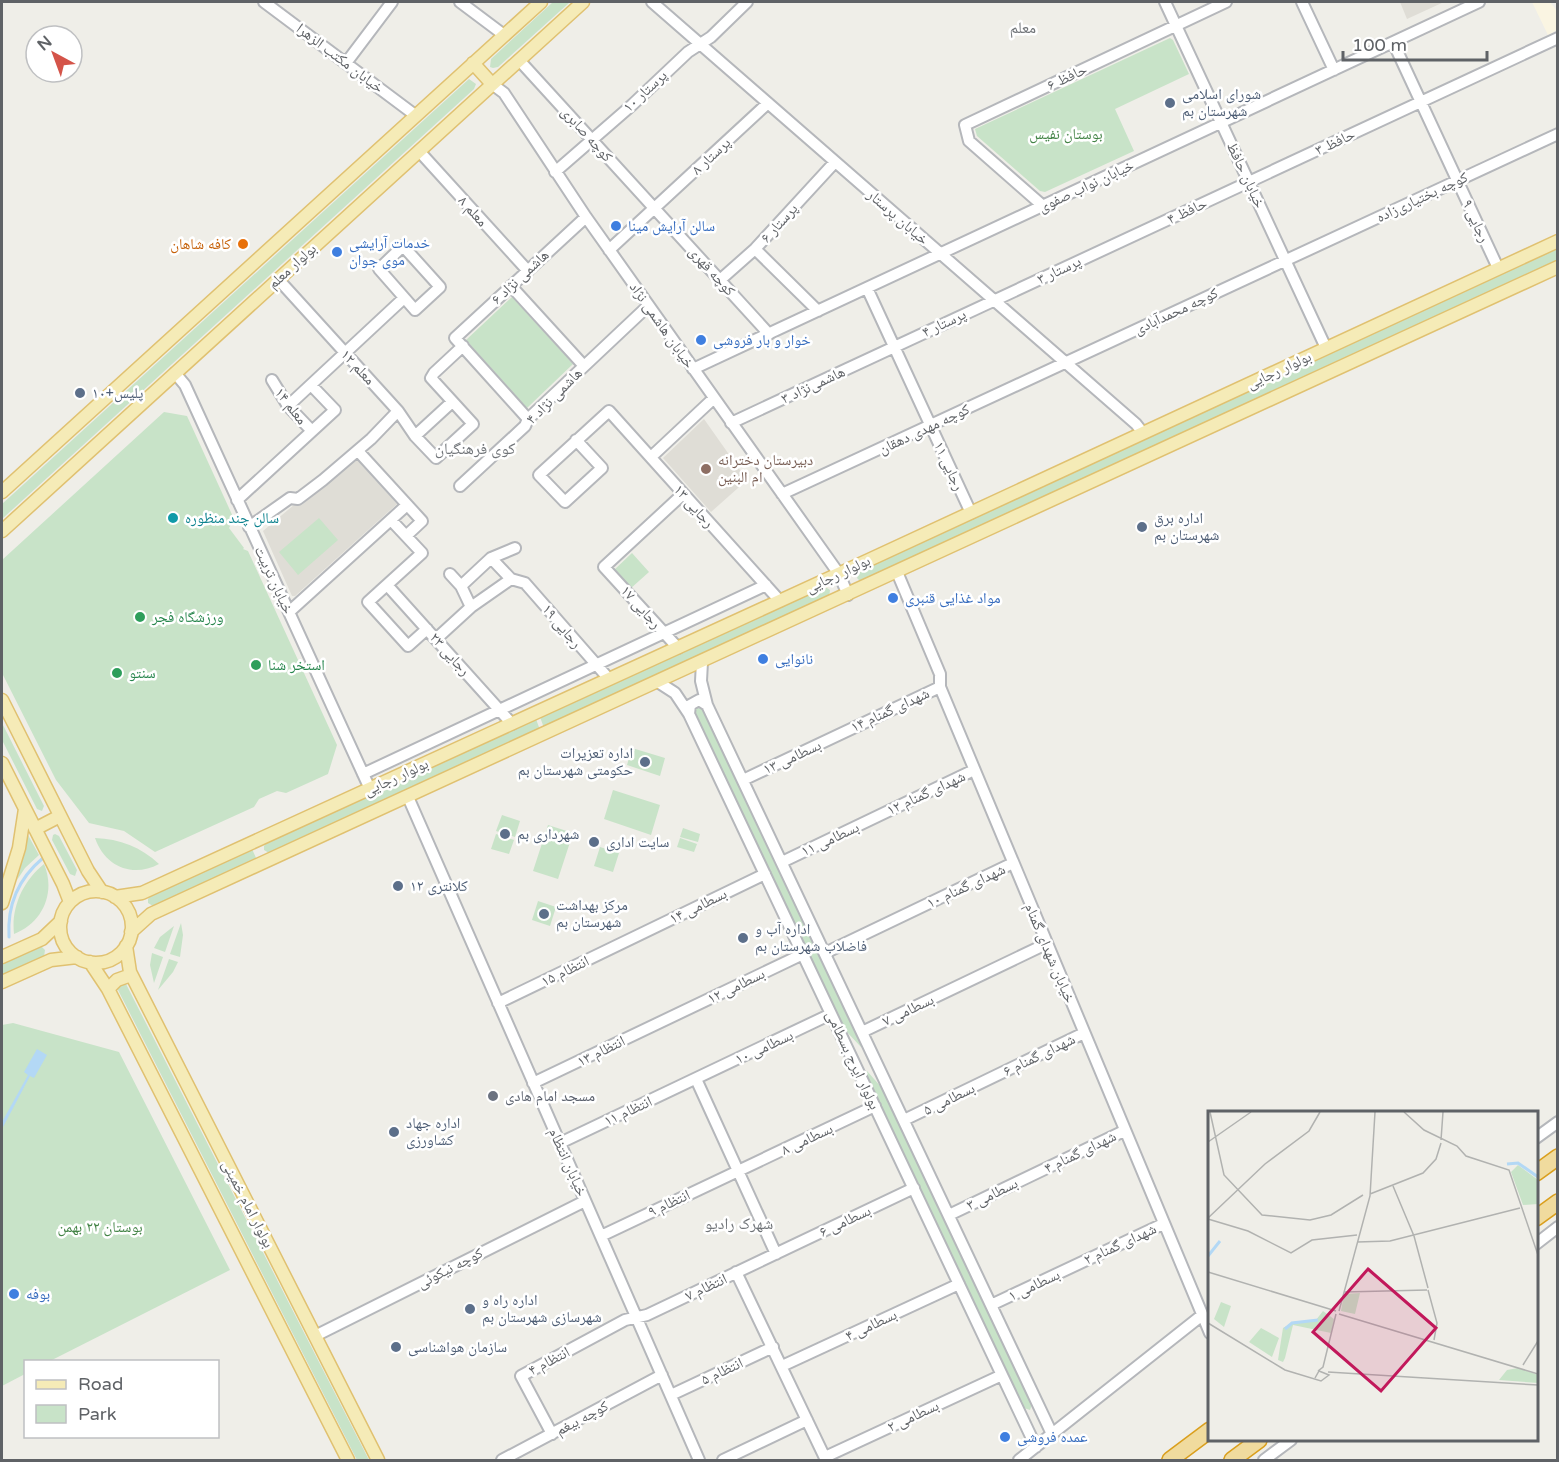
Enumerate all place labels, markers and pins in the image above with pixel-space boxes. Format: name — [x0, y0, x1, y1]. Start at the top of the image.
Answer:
place label: شورای اسلامی شهرستان بم — [1182, 85, 1261, 121]
marker: شورای اسلامی شهرستان بم — [1163, 96, 1177, 110]
place label: سالن آرایش مینا — [628, 217, 715, 236]
marker: سالن آرایش مینا — [609, 219, 623, 233]
place label: خدمات آرایشی موی جوان — [349, 234, 431, 270]
place label: کافه شاهان — [170, 235, 231, 254]
marker: کافه شاهان — [236, 237, 250, 251]
marker: خدمات آرایشی موی جوان — [330, 245, 344, 259]
place label: خوار و بار فروشی — [713, 331, 811, 350]
marker: خوار و بار فروشی — [694, 333, 708, 347]
place label: پلیس+۱۰ — [92, 384, 143, 403]
marker: پلیس+۱۰ — [73, 386, 87, 400]
place label: دبیرستان دخترانه ام البنین — [718, 451, 813, 487]
marker: دبیرستان دخترانه ام البنین — [699, 462, 713, 476]
place label: سالن چند منظوره — [185, 509, 279, 528]
place label: اداره برق شهرستان بم — [1154, 509, 1220, 545]
marker: سالن چند منظوره — [166, 511, 180, 525]
marker: اداره برق شهرستان بم — [1135, 520, 1149, 534]
place label: مواد غذایی قنبری — [905, 589, 1001, 608]
marker: مواد غذایی قنبری — [886, 591, 900, 605]
place label: ورزشگاه فجر — [151, 608, 224, 626]
marker: ورزشگاه فجر — [133, 610, 147, 624]
place label: نانوایی — [775, 650, 813, 669]
marker: نانوایی — [756, 652, 770, 666]
place label: استخر شنا — [268, 656, 325, 674]
marker: استخر شنا — [249, 658, 263, 672]
place label: سنتو — [129, 664, 156, 682]
marker: سنتو — [110, 666, 124, 680]
place label: اداره تعزیرات حکومتی شهرستان بم — [518, 744, 633, 780]
marker: اداره تعزیرات حکومتی شهرستان بم — [638, 755, 652, 769]
place label: شهرداری بم — [517, 825, 580, 844]
marker: شهرداری بم — [498, 827, 512, 841]
place label: سایت اداری — [606, 833, 670, 852]
marker: سایت اداری — [587, 835, 601, 849]
place label: کلانتری ۱۲ — [410, 877, 468, 896]
marker: کلانتری ۱۲ — [391, 879, 405, 893]
place label: مرکز بهداشت شهرستان بم — [556, 896, 628, 932]
marker: مرکز بهداشت شهرستان بم — [537, 907, 551, 921]
place label: اداره آب و فاضلاب شهرستان بم — [755, 920, 867, 956]
marker: اداره آب و فاضلاب شهرستان بم — [736, 931, 750, 945]
place label: مسجد امام هادی — [505, 1087, 595, 1106]
marker: مسجد امام هادی — [486, 1089, 500, 1103]
place label: اداره جهاد کشاورزی — [406, 1114, 460, 1150]
marker: اداره جهاد کشاورزی — [387, 1125, 401, 1139]
place label: بوفه — [26, 1285, 50, 1303]
marker: بوفه — [7, 1287, 21, 1301]
place label: اداره راه و شهرسازی شهرستان بم — [482, 1291, 602, 1327]
marker: اداره راه و شهرسازی شهرستان بم — [463, 1302, 477, 1316]
place label: سازمان هواشناسی — [408, 1338, 507, 1357]
marker: سازمان هواشناسی — [389, 1340, 403, 1354]
place label: عمده فروشی — [1017, 1428, 1088, 1447]
marker: عمده فروشی — [998, 1430, 1012, 1444]

